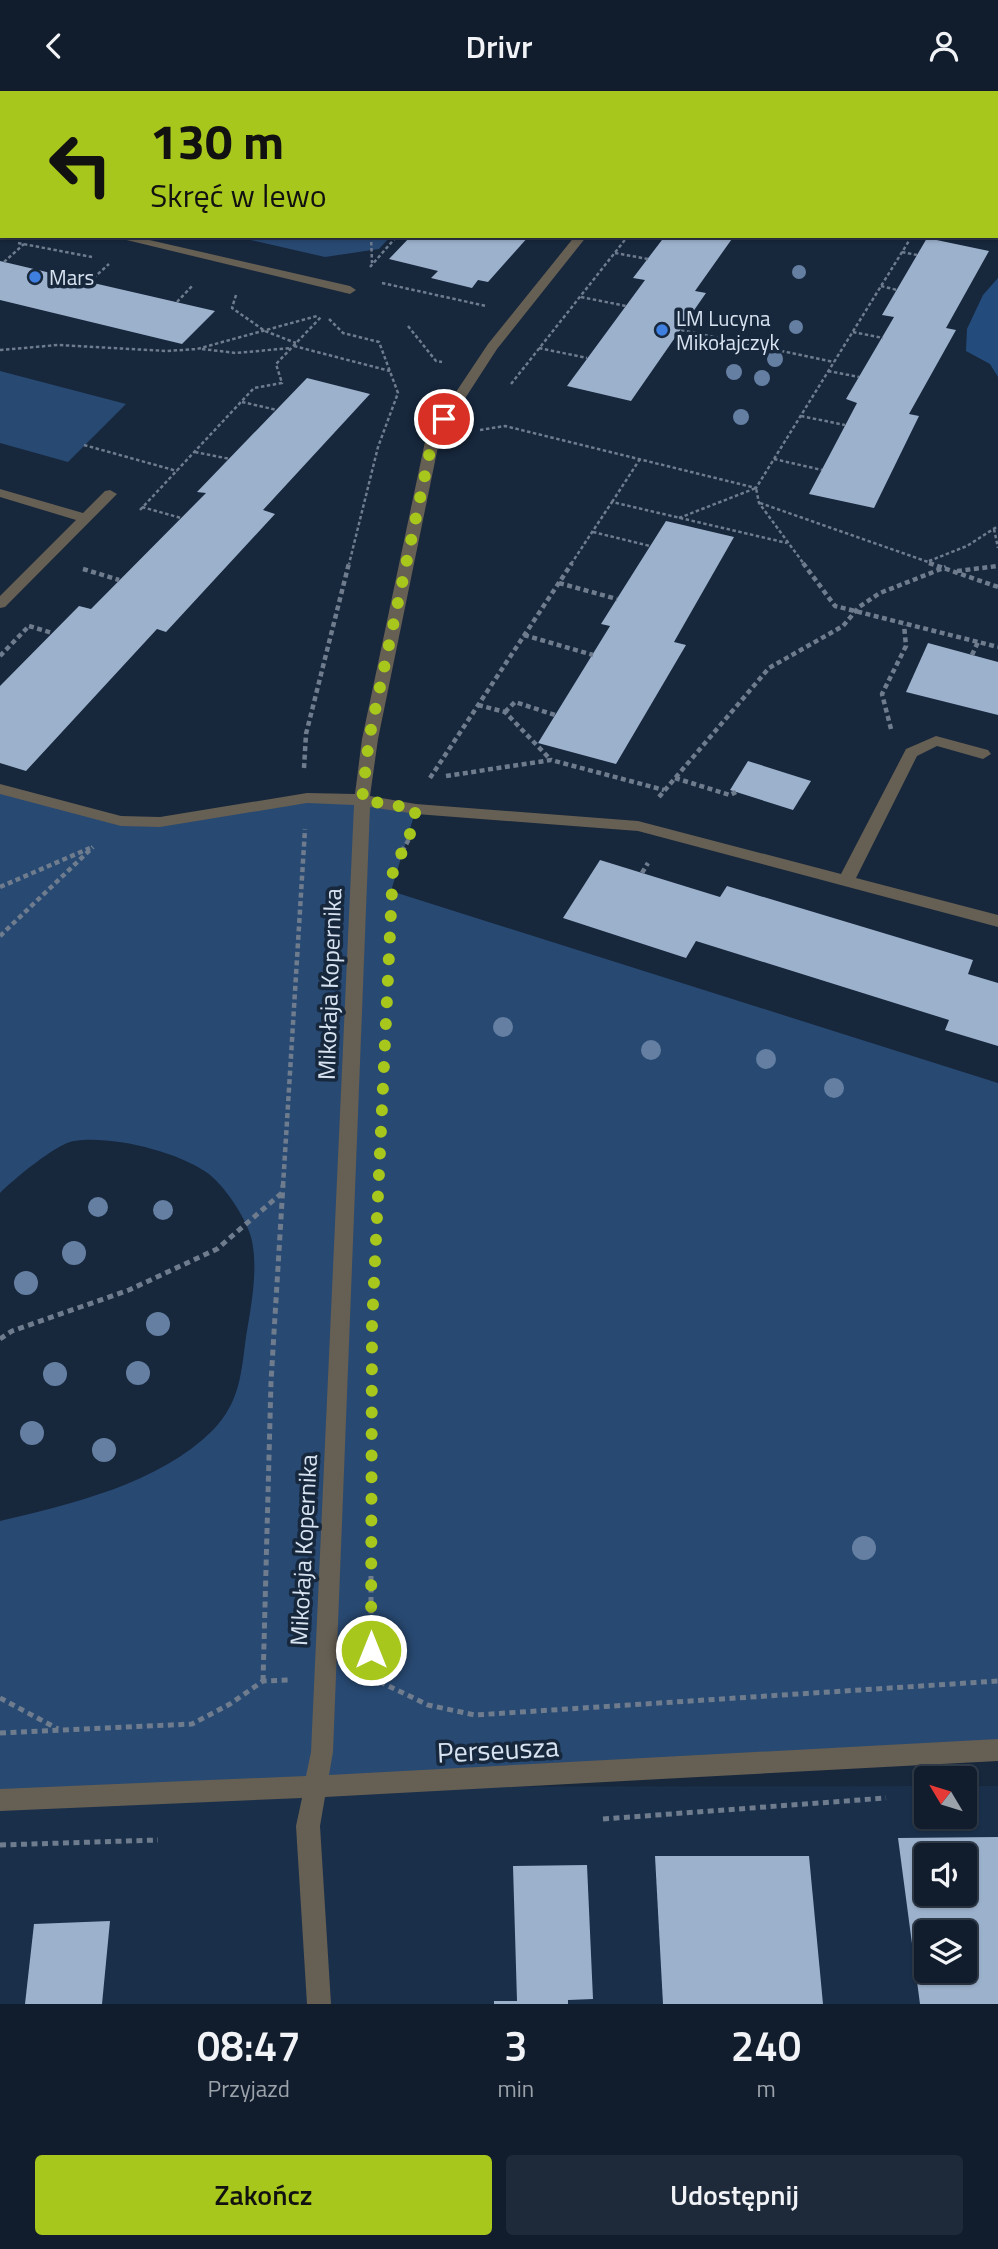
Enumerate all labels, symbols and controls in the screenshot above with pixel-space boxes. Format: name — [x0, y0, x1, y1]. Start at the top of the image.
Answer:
text: Drivr — [465, 22, 533, 70]
icon: back — [35, 27, 73, 65]
icon: person — [925, 27, 963, 65]
text: 130 m — [150, 103, 284, 178]
icon: left — [35, 119, 126, 210]
text: Skręć w lewo — [150, 171, 327, 219]
place label: Mars — [49, 261, 94, 293]
marker: Mars — [27, 269, 43, 285]
place label: LM Lucyna Mikołajczyk — [676, 302, 780, 358]
marker: LM Lucyna Mikołajczyk — [654, 322, 670, 338]
pin — [414, 389, 474, 449]
icon: arrive — [425, 400, 463, 438]
street label: Mikołaja Kopernika — [308, 887, 350, 1081]
street label: Mikołaja Kopernika — [280, 1453, 326, 1647]
position arrow — [334, 1613, 408, 1687]
street label: Perseusza — [436, 1724, 560, 1774]
north arrow — [914, 1766, 976, 1829]
map controls — [914, 1766, 977, 1983]
button: sound — [914, 1843, 977, 1906]
button: layers — [914, 1920, 977, 1983]
text: 08:47 — [197, 2013, 301, 2077]
text: 3 — [504, 2013, 528, 2077]
text: 240 — [731, 2013, 801, 2077]
text: Przyjazd — [208, 2071, 290, 2106]
text: min — [497, 2071, 534, 2106]
text: m — [756, 2071, 776, 2106]
button: Zakończ — [35, 2155, 492, 2235]
button: Udostępnij — [506, 2155, 963, 2235]

